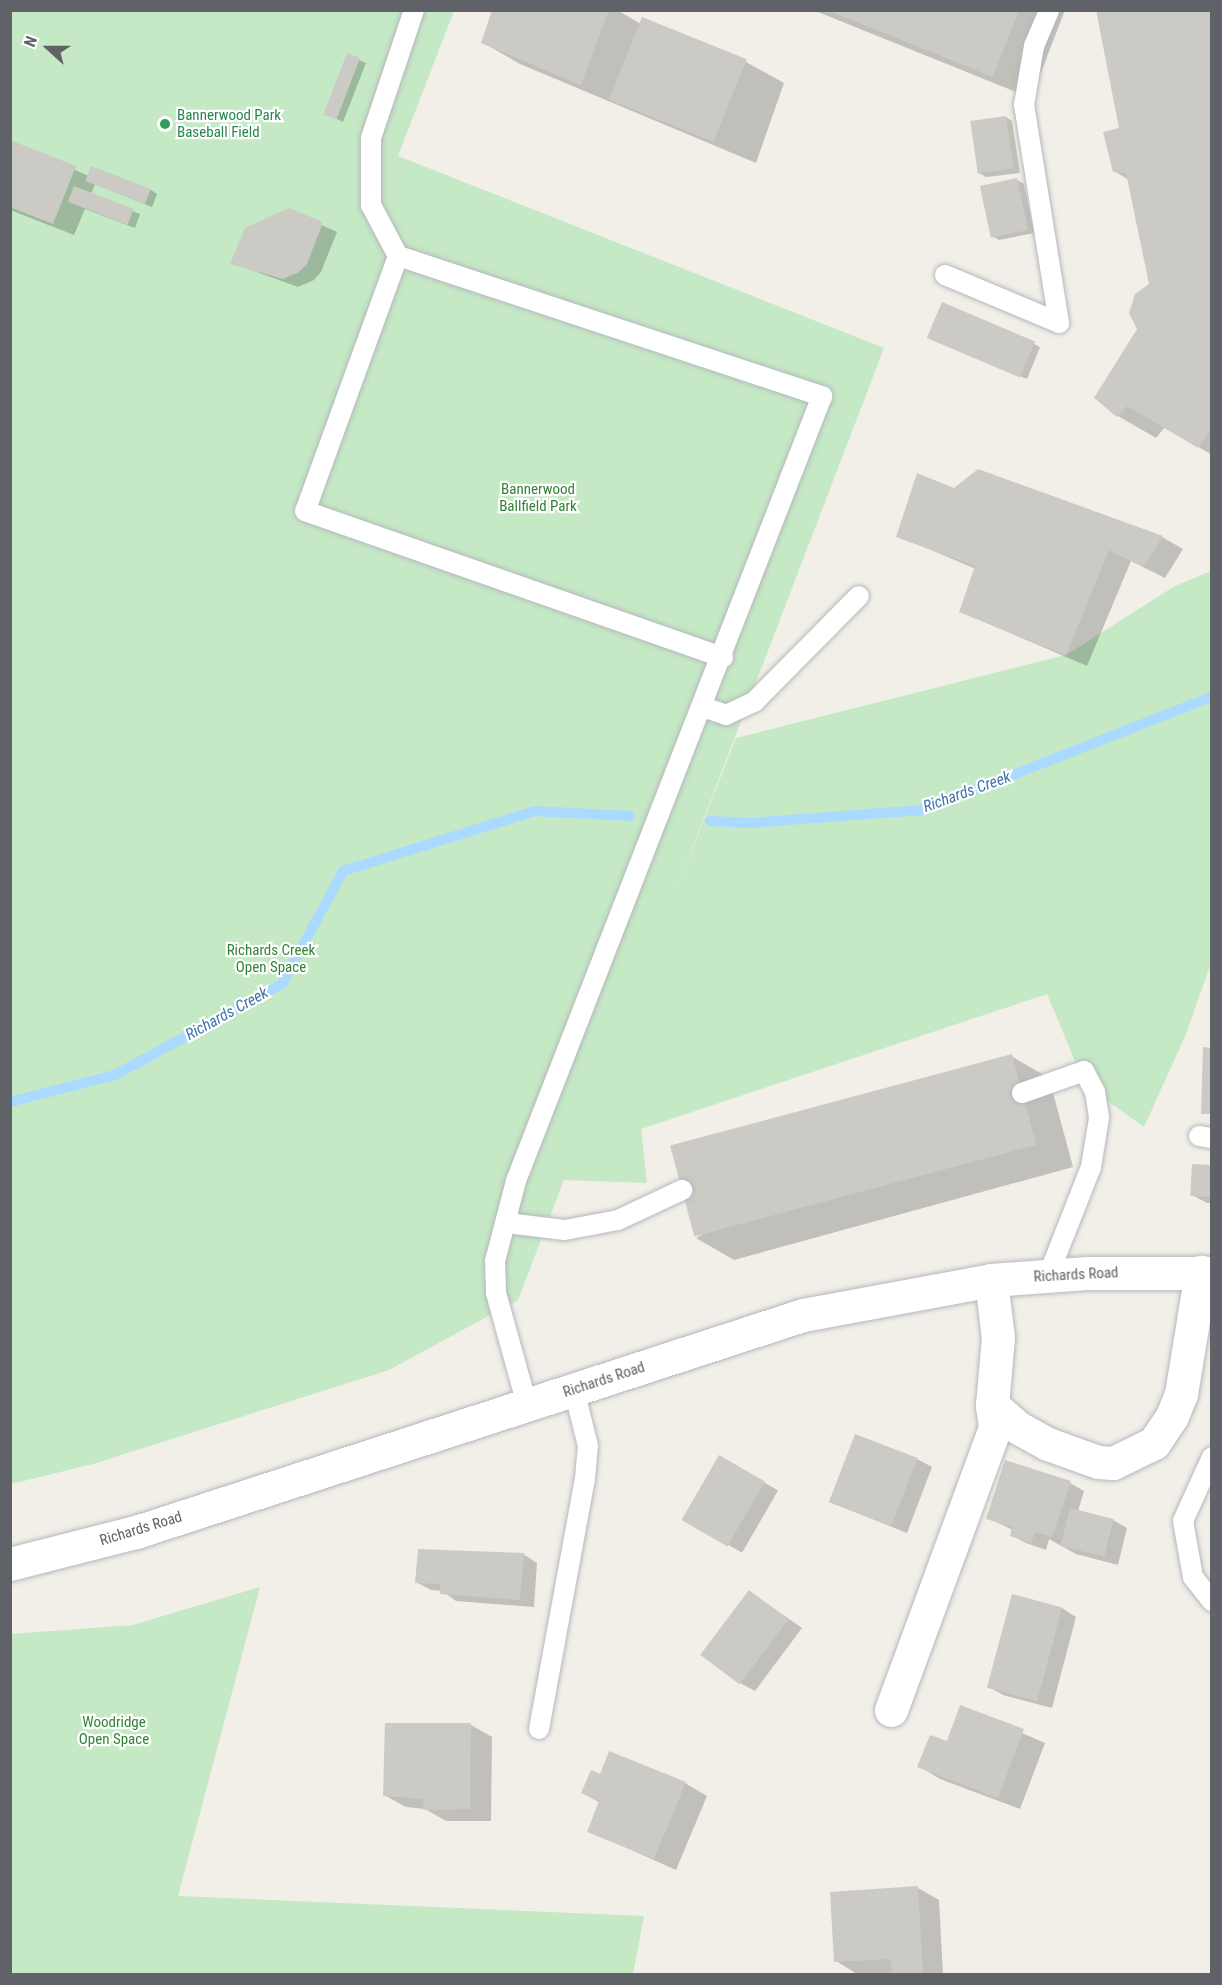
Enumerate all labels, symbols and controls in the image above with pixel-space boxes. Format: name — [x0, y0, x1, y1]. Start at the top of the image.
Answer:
north arrow — [18, 18, 78, 78]
text: N — [20, 33, 41, 49]
place label: Bannerwood Park Baseball Field — [177, 106, 281, 141]
marker: Bannerwood Park Baseball Field — [158, 117, 172, 131]
park label: Bannerwood Ballfield Park — [499, 480, 577, 515]
water label: Richards Creek — [921, 767, 1013, 817]
park label: Richards Creek Open Space — [227, 941, 315, 976]
water label: Richards Creek — [182, 983, 272, 1045]
street label: Richards Road — [1033, 1264, 1119, 1286]
street label: Richards Road — [561, 1358, 647, 1402]
street label: Richards Road — [98, 1508, 184, 1550]
park label: Woodridge Open Space — [79, 1713, 149, 1748]

